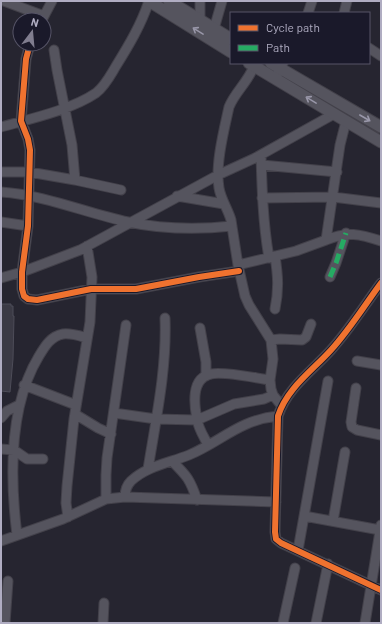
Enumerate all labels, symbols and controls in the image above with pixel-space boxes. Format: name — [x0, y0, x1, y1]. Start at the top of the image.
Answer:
north arrow — [12, 12, 52, 52]
legend — [230, 12, 370, 64]
text: N — [30, 15, 40, 29]
text: Cycle path — [266, 20, 320, 34]
one-way arrow — [192, 27, 204, 35]
text: Path — [266, 40, 290, 54]
one-way arrow — [305, 96, 317, 104]
one-way arrow — [359, 115, 371, 123]

